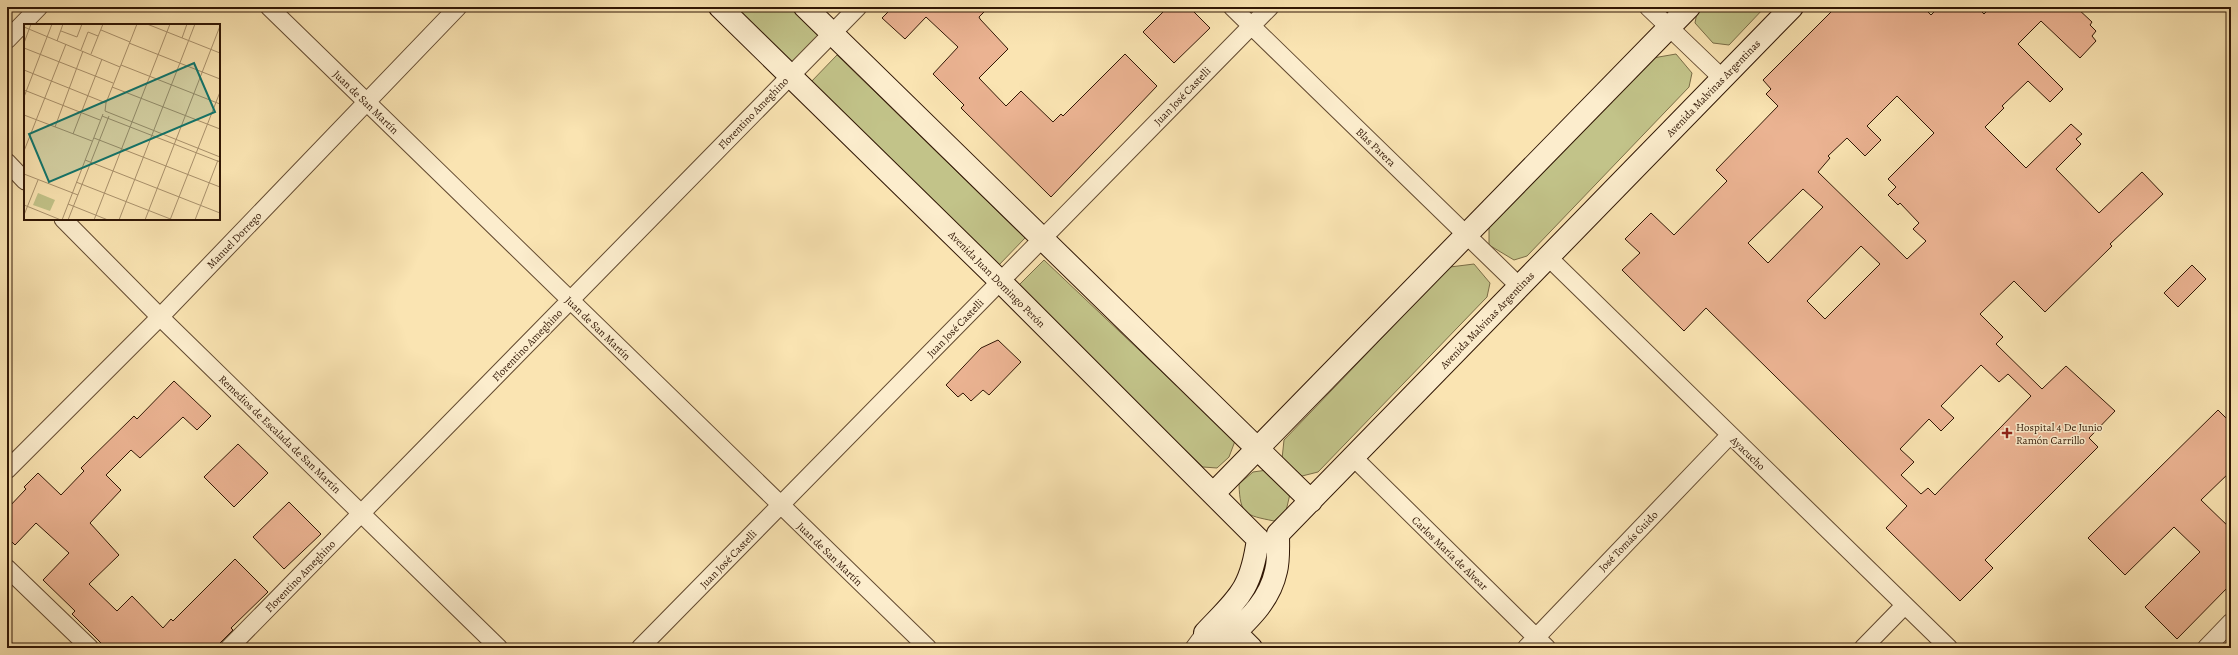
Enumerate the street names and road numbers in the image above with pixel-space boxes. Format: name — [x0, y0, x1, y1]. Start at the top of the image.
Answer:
street label: Avenida Malvinas Argentinas — [1662, 36, 1764, 141]
street label: Juan José Castelli — [1151, 64, 1214, 129]
street label: Juan de San Martín — [330, 67, 402, 138]
street label: Florentino Ameghino — [715, 73, 792, 153]
street label: Blas Parera — [1352, 125, 1400, 171]
street label: Manuel Dorrego — [203, 208, 266, 272]
street label: Avenida Juan Domingo Perón — [944, 227, 1048, 331]
street label: Avenida Malvinas Argentinas — [1436, 268, 1538, 373]
street label: Juan de San Martín — [562, 293, 634, 364]
street label: Juan José Castelli — [924, 296, 987, 361]
street label: Florentino Ameghino — [489, 305, 566, 385]
street label: Remedios de Escalada de San Martín — [215, 372, 344, 497]
street label: Ayacucho — [1726, 432, 1769, 474]
street label: José Tomás Guido — [1595, 507, 1662, 575]
street label: Carlos María de Alvear — [1408, 513, 1491, 594]
street label: Juan de San Martín — [794, 519, 866, 590]
street label: Juan José Castelli — [697, 527, 760, 592]
street label: Florentino Ameghino — [262, 536, 339, 616]

